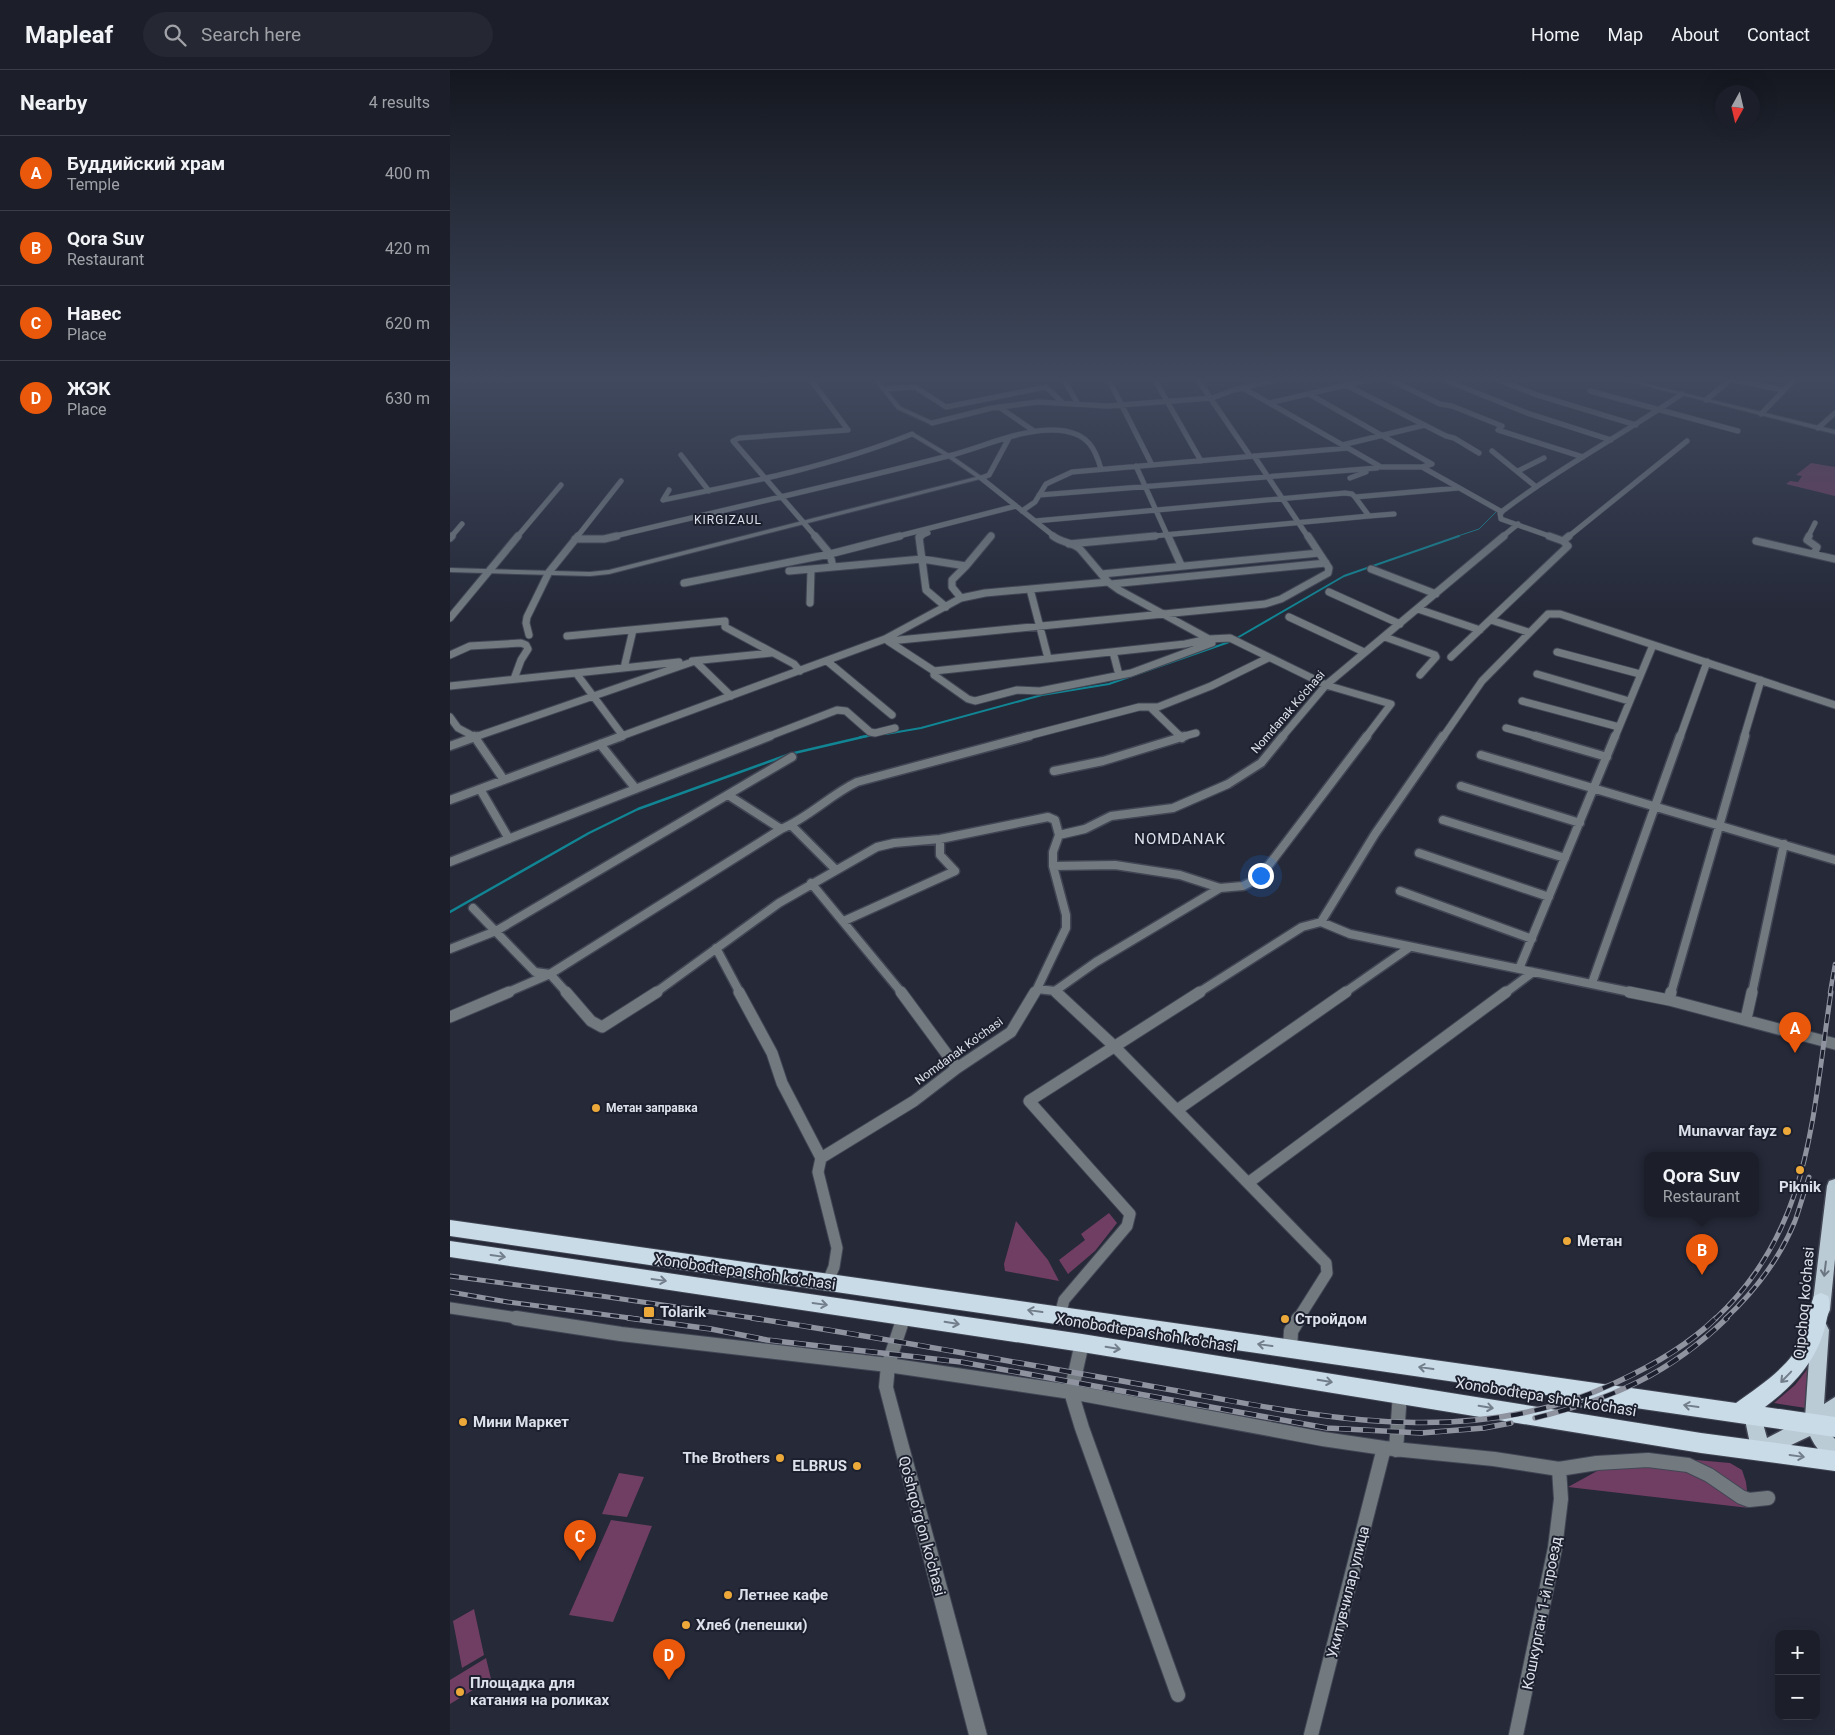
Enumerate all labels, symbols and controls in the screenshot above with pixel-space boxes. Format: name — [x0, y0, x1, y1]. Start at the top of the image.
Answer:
search box — [143, 12, 493, 57]
text: Mapleaf — [25, 21, 113, 49]
icon: search — [161, 21, 189, 49]
text: Search here — [201, 23, 301, 46]
text: Home — [1531, 24, 1580, 45]
text: Map — [1608, 24, 1643, 45]
text: About — [1671, 24, 1719, 45]
text: Contact — [1747, 24, 1810, 45]
north arrow — [1715, 85, 1760, 130]
text: Nearby — [20, 91, 87, 115]
text: 4 results — [369, 93, 430, 112]
text: Буддийский храм — [67, 152, 225, 175]
text: A — [31, 164, 41, 183]
text: 400 m — [385, 164, 430, 183]
text: Temple — [67, 175, 120, 194]
text: Qora Suv — [67, 227, 144, 250]
text: B — [31, 239, 41, 258]
text: 420 m — [385, 239, 430, 258]
text: Restaurant — [67, 250, 144, 269]
text: Навес — [67, 302, 121, 325]
text: C — [31, 314, 41, 333]
text: 620 m — [385, 314, 430, 333]
text: Place — [67, 325, 107, 344]
text: ЖЭК — [67, 377, 111, 400]
text: D — [31, 389, 41, 408]
text: 630 m — [385, 389, 430, 408]
text: Place — [67, 400, 107, 419]
district label: KIRGIZAUL — [694, 513, 762, 527]
street label: Nomdanak Ko'chasi — [1248, 668, 1328, 756]
district label: NOMDANAK — [1134, 830, 1226, 848]
your location — [1248, 863, 1274, 889]
pin: A — [1779, 1012, 1811, 1053]
street label: Nomdanak Ko'chasi — [912, 1014, 1006, 1088]
place label: Метан заправка — [606, 1101, 698, 1115]
marker: Метан заправка — [590, 1102, 602, 1114]
place label: Munavvar fayz — [1678, 1122, 1777, 1140]
marker: Munavvar fayz — [1781, 1125, 1793, 1137]
popup — [1644, 1152, 1759, 1217]
text: Qora Suv — [1663, 1164, 1740, 1187]
marker: Piknik — [1794, 1164, 1806, 1176]
place label: Piknik — [1779, 1178, 1822, 1196]
text: Restaurant — [1663, 1187, 1740, 1206]
place label: Метан — [1577, 1232, 1622, 1250]
pin: B — [1686, 1234, 1718, 1275]
marker: Метан — [1561, 1235, 1573, 1247]
street label: Qipchoq ko'chasi — [1790, 1246, 1818, 1360]
street label: Xonobodtepa shoh ko'chasi — [653, 1250, 837, 1294]
one-way arrow — [490, 1252, 506, 1262]
one-way arrow — [1820, 1261, 1830, 1277]
one-way arrow — [651, 1275, 667, 1285]
one-way arrow — [811, 1299, 827, 1309]
place label: Tolarik — [660, 1303, 707, 1321]
marker: Tolarik — [642, 1305, 656, 1319]
one-way arrow — [1027, 1306, 1043, 1316]
street label: Xonobodtepa shoh ko'chasi — [1054, 1310, 1238, 1356]
place label: Стройдом — [1295, 1310, 1367, 1328]
marker: Стройдом — [1279, 1313, 1291, 1325]
one-way arrow — [944, 1318, 960, 1328]
one-way arrow — [1257, 1340, 1273, 1350]
one-way arrow — [1105, 1343, 1121, 1353]
one-way arrow — [1418, 1363, 1434, 1373]
one-way arrow — [1780, 1371, 1793, 1383]
street label: Xonobodtepa shoh ko'chasi — [1454, 1374, 1638, 1420]
one-way arrow — [1317, 1377, 1333, 1387]
one-way arrow — [1683, 1401, 1699, 1411]
one-way arrow — [1477, 1402, 1493, 1412]
place label: Мини Маркет — [473, 1413, 569, 1431]
marker: Мини Маркет — [457, 1416, 469, 1428]
place label: The Brothers — [682, 1449, 770, 1467]
one-way arrow — [1789, 1451, 1805, 1461]
marker: The Brothers — [774, 1452, 786, 1464]
street label: Qo'shqo'rg'on ko'chasi — [895, 1454, 949, 1598]
place label: ELBRUS — [792, 1457, 847, 1475]
marker: ELBRUS — [851, 1460, 863, 1472]
pin: C — [564, 1520, 596, 1561]
street label: Укитувчилар улица — [1323, 1524, 1373, 1660]
street label: Кошкурган 1-й проезд — [1518, 1535, 1566, 1691]
place label: Летнее кафе — [738, 1586, 828, 1604]
marker: Летнее кафе — [722, 1589, 734, 1601]
place label: Хлеб (лепешки) — [696, 1616, 808, 1634]
marker: Хлеб (лепешки) — [680, 1619, 692, 1631]
map controls — [1775, 1630, 1820, 1720]
button: + — [1775, 1630, 1820, 1675]
pin: D — [653, 1639, 685, 1680]
place label: Площадка для катания на роликах — [470, 1674, 610, 1709]
button: − — [1775, 1675, 1820, 1720]
marker: Площадка для катания на роликах — [454, 1686, 466, 1698]

